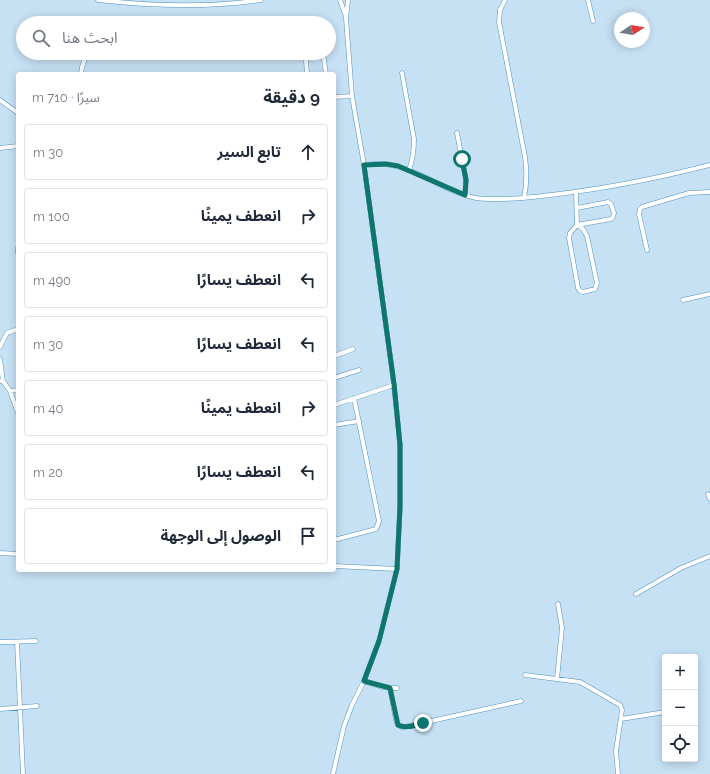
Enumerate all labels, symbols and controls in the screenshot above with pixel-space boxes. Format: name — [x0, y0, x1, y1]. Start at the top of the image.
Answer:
north arrow — [614, 12, 650, 48]
search box — [16, 16, 336, 60]
icon: search — [30, 27, 52, 49]
text: ابحث هنا — [62, 29, 118, 47]
text: 9 دقيقة — [263, 87, 320, 107]
text: سيرًا · 710 m — [32, 90, 100, 105]
icon: ahead — [297, 141, 319, 163]
text: تابع السير — [217, 143, 281, 161]
text: 30 m — [33, 145, 63, 160]
route start — [453, 150, 471, 168]
icon: right — [297, 205, 319, 227]
text: انعطف يمينًا — [201, 207, 281, 225]
text: 100 m — [33, 209, 70, 224]
icon: left — [297, 269, 319, 291]
text: انعطف يسارًا — [197, 271, 281, 289]
text: 490 m — [33, 273, 71, 288]
icon: left — [297, 333, 319, 355]
text: انعطف يسارًا — [197, 335, 281, 353]
text: 30 m — [33, 337, 63, 352]
icon: right — [297, 397, 319, 419]
text: انعطف يمينًا — [201, 399, 281, 417]
text: 40 m — [33, 401, 63, 416]
icon: left — [297, 461, 319, 483]
text: انعطف يسارًا — [197, 463, 281, 481]
text: 20 m — [33, 465, 63, 480]
icon: arrive — [297, 525, 319, 547]
text: الوصول إلى الوجهة — [161, 527, 281, 545]
map controls — [662, 654, 698, 762]
button: + — [662, 654, 698, 690]
button: − — [662, 690, 698, 726]
route end — [414, 714, 432, 732]
button: locate — [662, 726, 698, 762]

